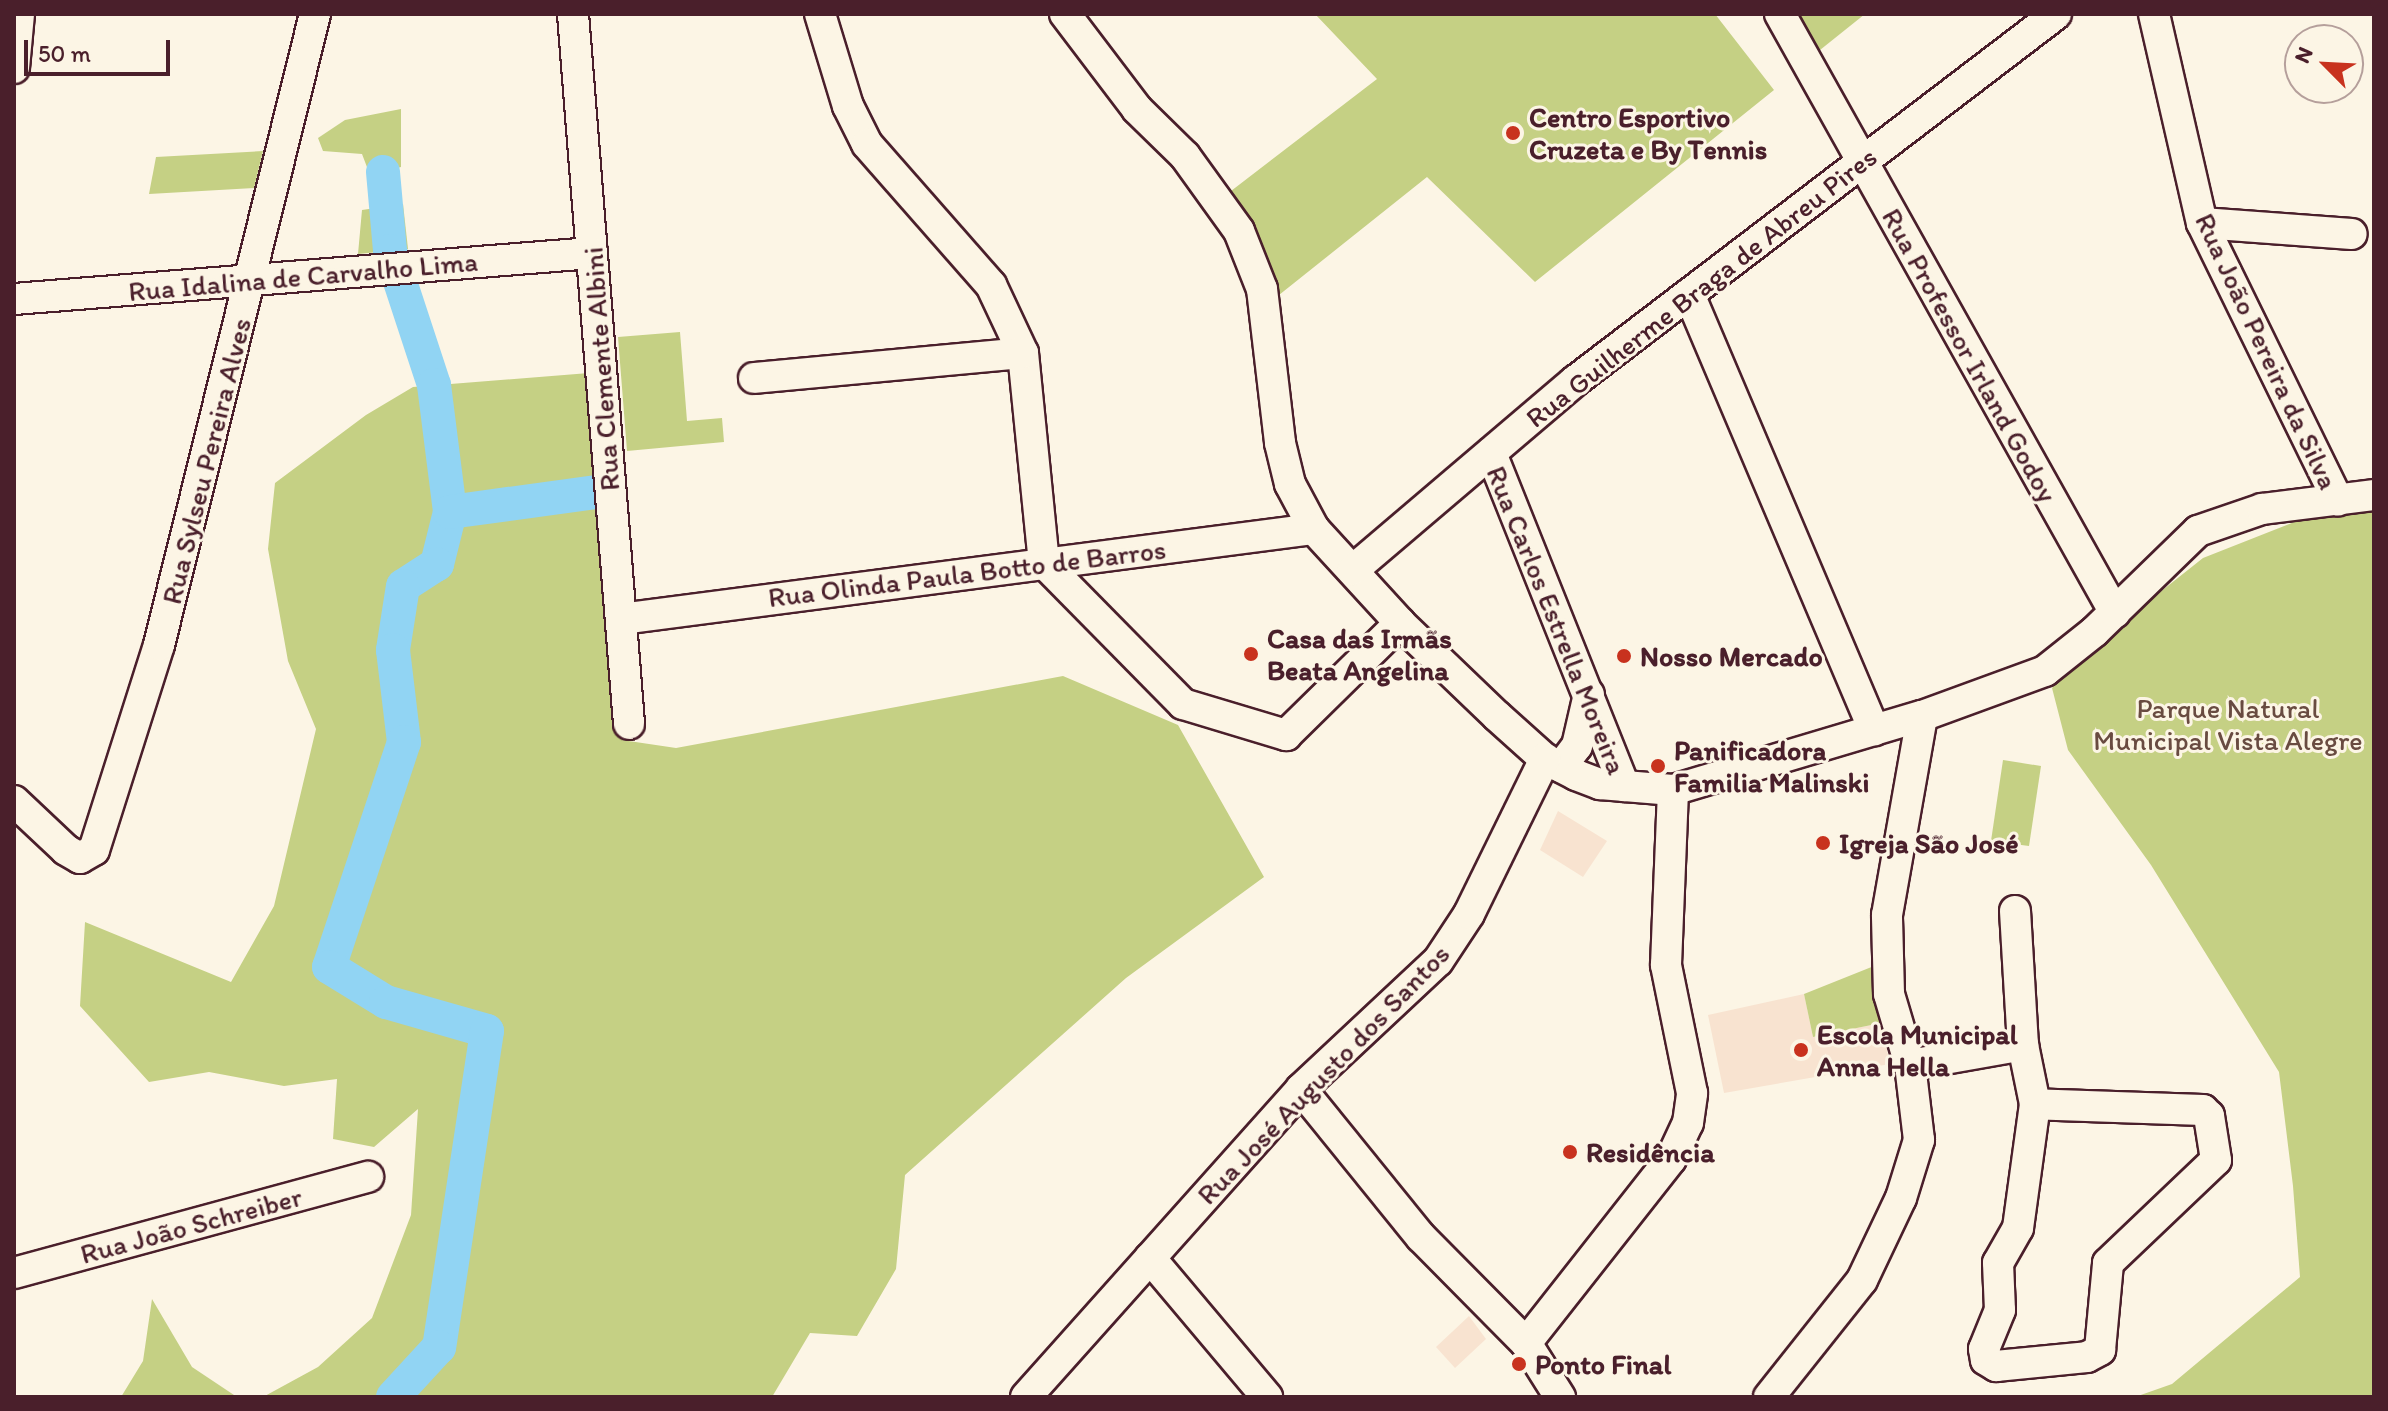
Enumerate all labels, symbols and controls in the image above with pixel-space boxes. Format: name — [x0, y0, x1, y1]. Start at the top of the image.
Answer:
scale bar — [28, 24, 174, 74]
north arrow — [2284, 24, 2364, 104]
text: 50 m — [38, 39, 91, 68]
text: N — [2288, 43, 2319, 67]
place label: Centro Esportivo Cruzeta e By Tennis — [1529, 100, 1765, 166]
marker: Centro Esportivo Cruzeta e By Tennis — [1504, 124, 1522, 142]
street label: Rua Guilherme Braga de Abreu Pires — [1519, 140, 1883, 434]
street label: Rua Professor Irland Godoy — [1875, 202, 2065, 508]
street label: Rua João Pereira da Silva — [2188, 208, 2346, 494]
street label: Rua Idalina de Carvalho Lima — [126, 244, 480, 308]
street label: Rua Clemente Albini — [576, 246, 626, 492]
street label: Rua Sylseu Pereira Alves — [154, 315, 258, 607]
street label: Rua Carlos Estrella Moreira — [1480, 461, 1634, 779]
street label: Rua Olinda Paula Botto de Barros — [766, 532, 1168, 614]
place label: Casa das Irmãs Beata Angelina — [1267, 621, 1452, 687]
place label: Nosso Mercado — [1640, 639, 1821, 673]
marker: Casa das Irmãs Beata Angelina — [1242, 645, 1260, 663]
marker: Nosso Mercado — [1615, 647, 1633, 665]
park label: Parque Natural Municipal Vista Alegre — [2094, 691, 2362, 757]
place label: Panificadora Familia Malinski — [1674, 733, 1869, 799]
marker: Panificadora Familia Malinski — [1649, 757, 1667, 775]
place label: Igreja São José — [1839, 826, 2019, 860]
marker: Igreja São José — [1814, 834, 1832, 852]
street label: Rua José Augusto dos Santos — [1189, 936, 1457, 1212]
place label: Escola Municipal Anna Hella — [1817, 1017, 2018, 1083]
marker: Escola Municipal Anna Hella — [1792, 1041, 1810, 1059]
place label: Residência — [1586, 1135, 1715, 1169]
marker: Residência — [1561, 1143, 1579, 1161]
street label: Rua João Schreiber — [76, 1179, 306, 1271]
place label: Ponto Final — [1535, 1347, 1670, 1381]
marker: Ponto Final — [1510, 1355, 1528, 1373]

